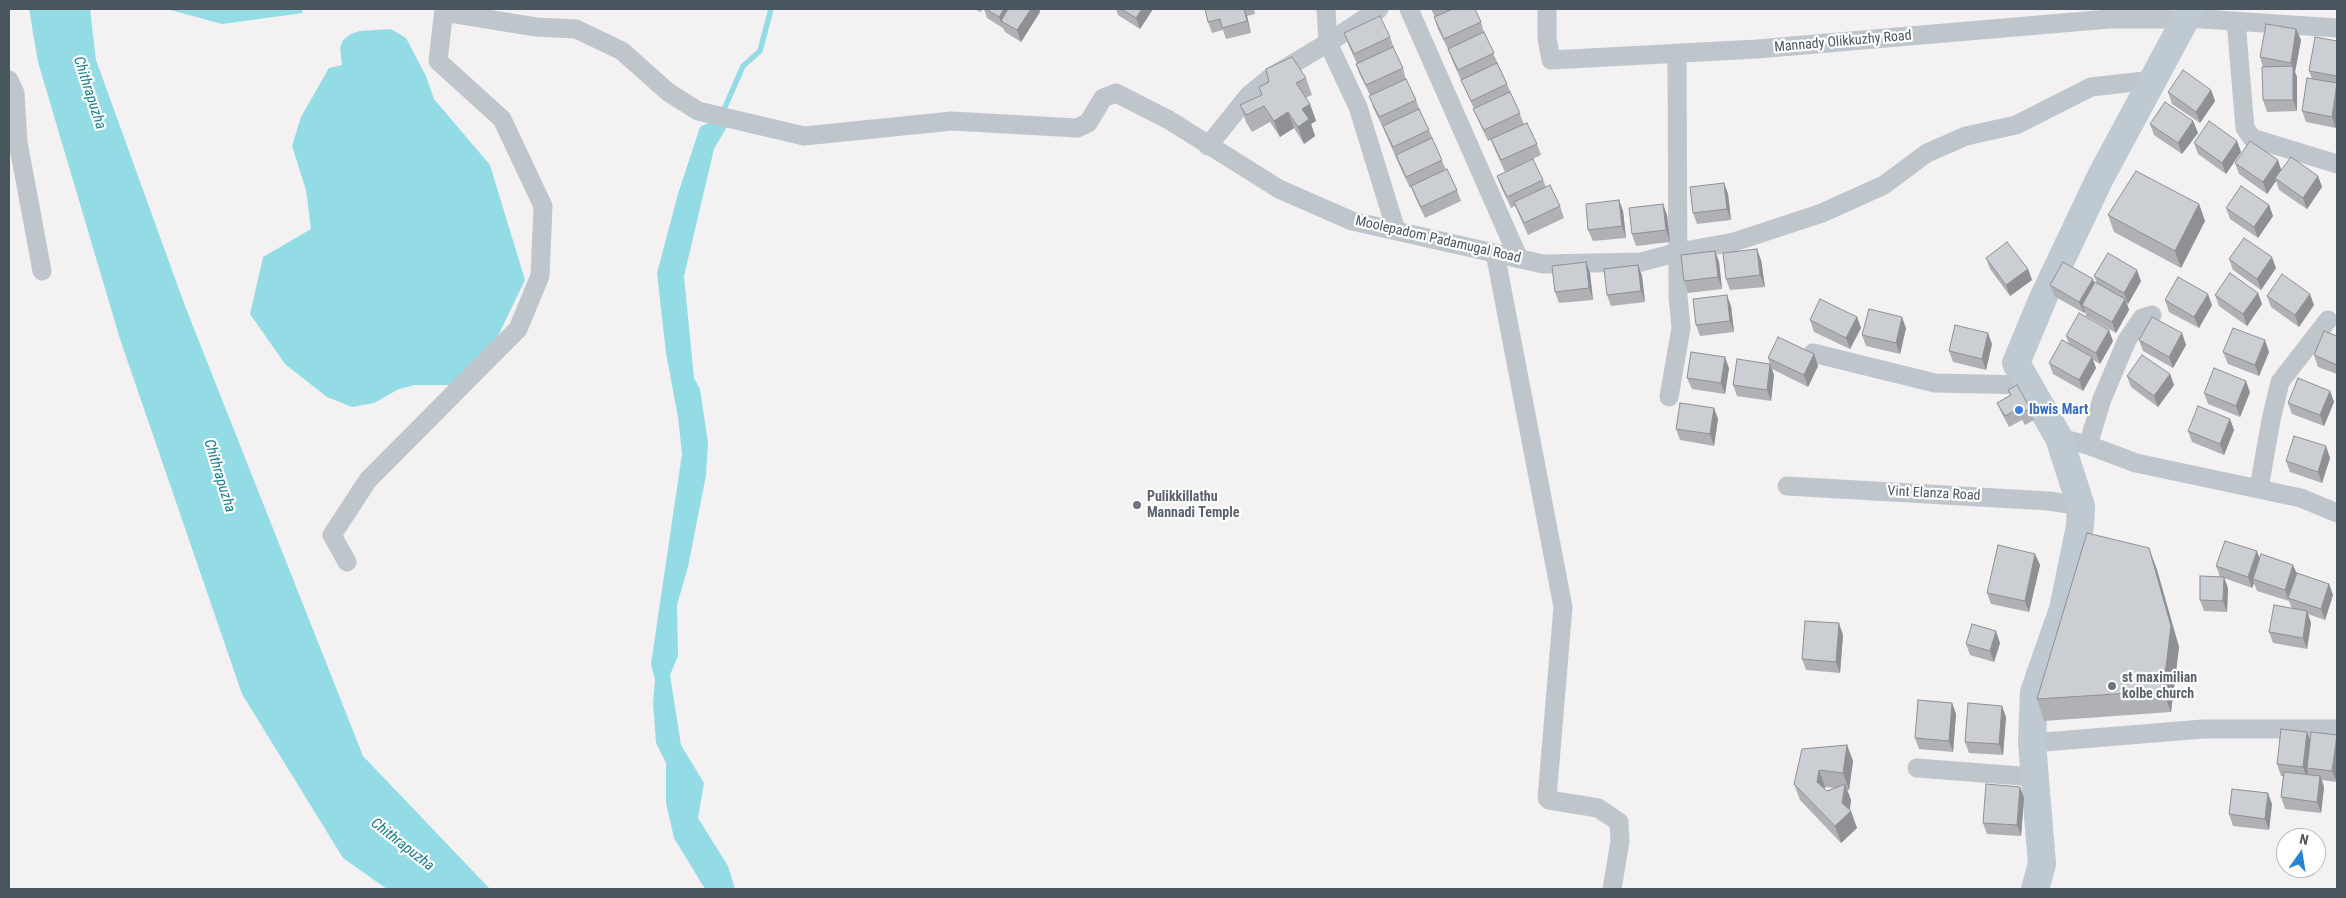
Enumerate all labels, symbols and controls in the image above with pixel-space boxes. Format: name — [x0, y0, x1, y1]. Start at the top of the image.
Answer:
street label: Mannady Olikkuzhy Road — [1774, 28, 1912, 56]
water label: Chithrapuzha — [69, 54, 109, 132]
street label: Moolepadom Padamugal Road — [1354, 213, 1522, 267]
place label: Ibwis Mart — [2029, 402, 2088, 418]
marker: Ibwis Mart — [2013, 404, 2025, 416]
water label: Chithrapuzha — [199, 437, 239, 515]
street label: Vint Elanza Road — [1887, 483, 1981, 505]
place label: Pulikkillathu Mannadi Temple — [1147, 489, 1240, 522]
marker: Pulikkillathu Mannadi Temple — [1131, 499, 1143, 511]
place label: st maximilian kolbe church — [2122, 670, 2197, 702]
marker: st maximilian kolbe church — [2106, 680, 2118, 692]
water label: Chithrapuzha — [367, 815, 437, 875]
north arrow — [2276, 828, 2326, 878]
text: N — [2298, 831, 2310, 848]

